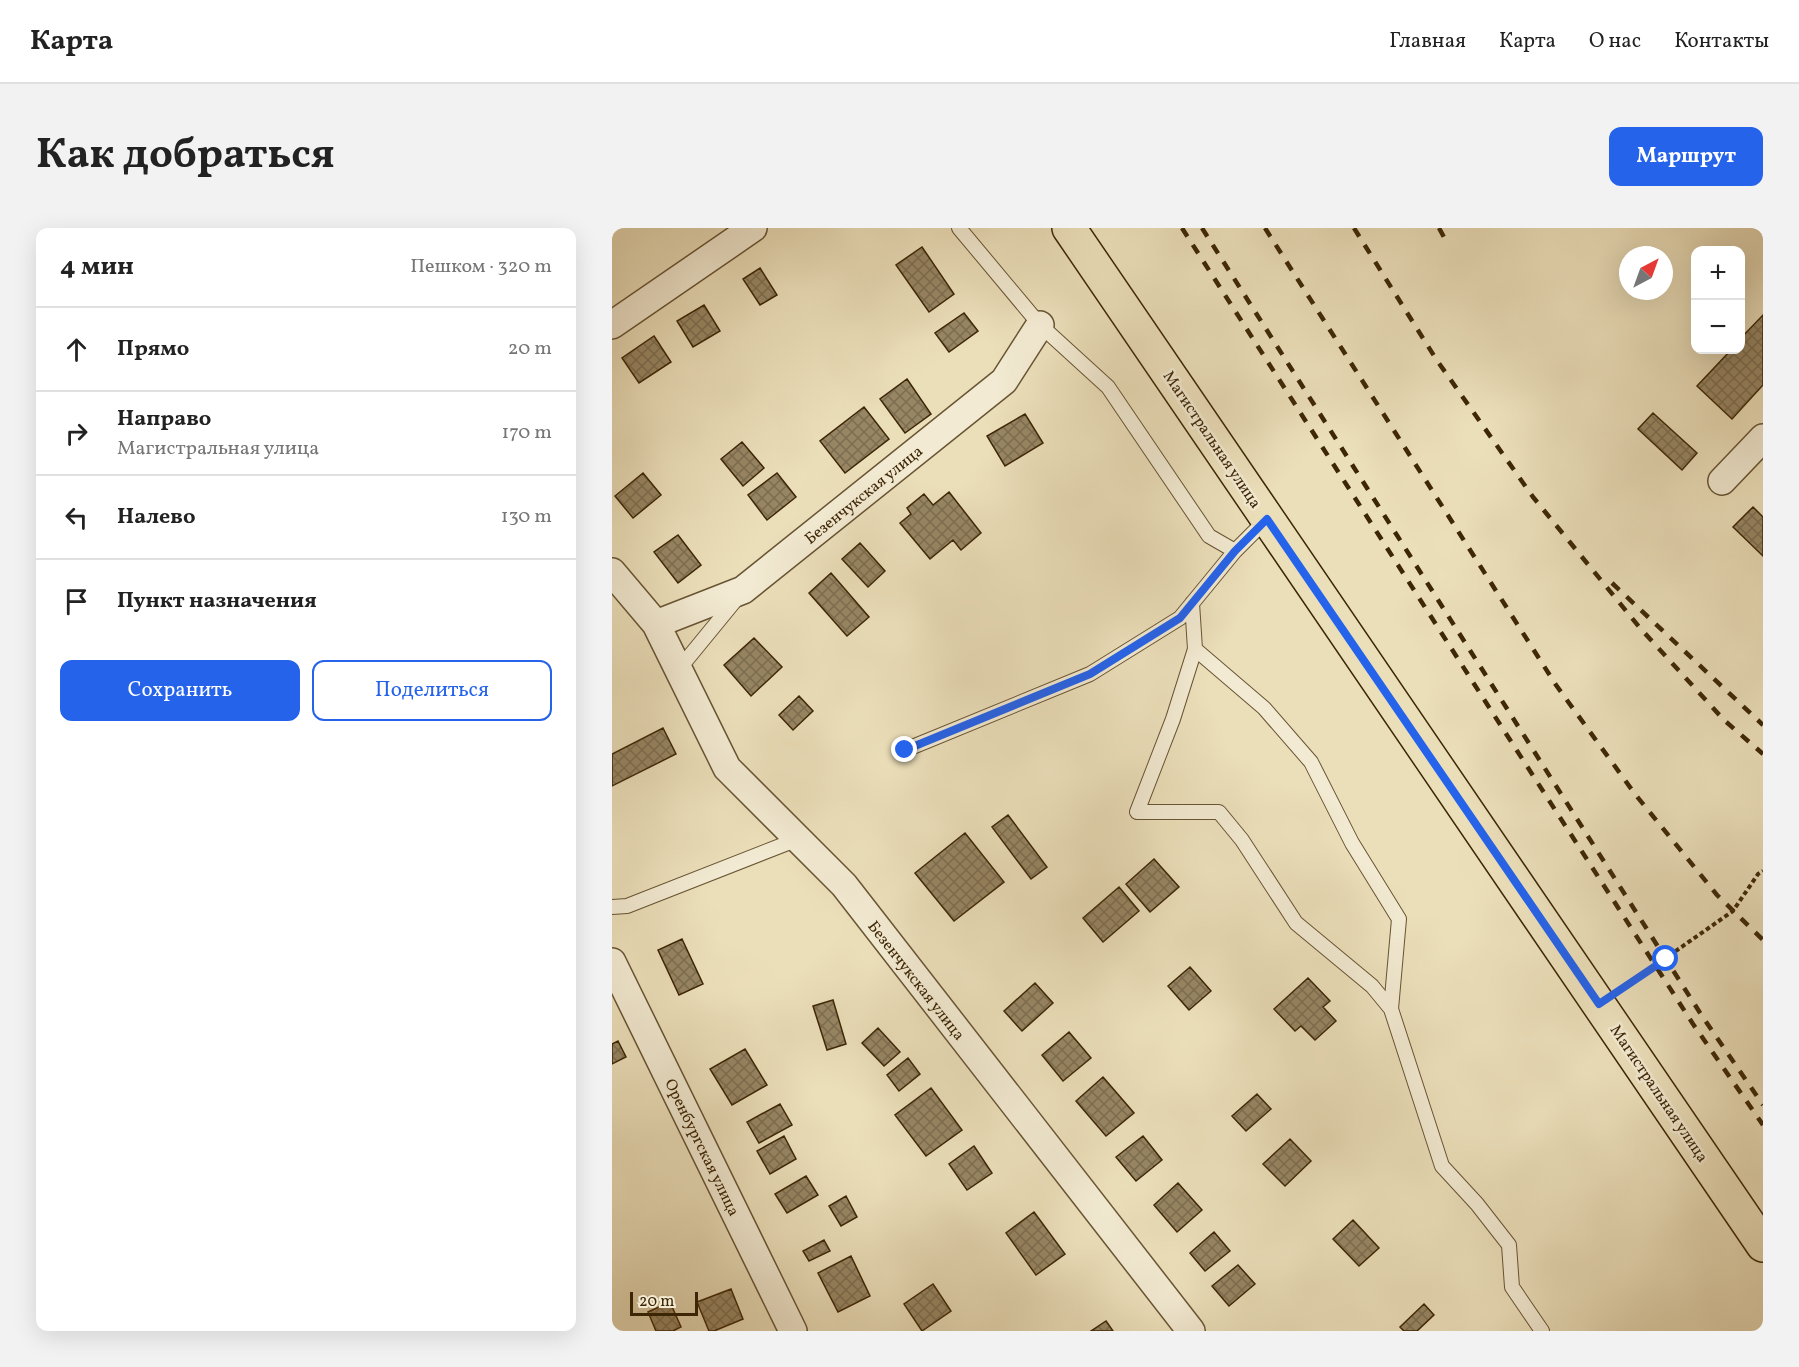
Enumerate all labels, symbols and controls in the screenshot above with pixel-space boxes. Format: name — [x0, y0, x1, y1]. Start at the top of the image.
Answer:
text: Карта — [30, 22, 113, 61]
text: Главная — [1389, 27, 1466, 56]
text: Карта — [1499, 27, 1556, 56]
text: О нас — [1589, 27, 1641, 56]
text: Контакты — [1674, 27, 1769, 56]
text: Как добраться — [36, 127, 335, 186]
button: Маршрут — [1609, 127, 1763, 186]
north arrow — [1619, 246, 1673, 300]
map controls — [1691, 246, 1745, 354]
button: + — [1691, 246, 1745, 300]
text: 4 мин — [60, 249, 134, 285]
text: Пешком · 320 m — [410, 253, 552, 281]
button: − — [1691, 300, 1745, 354]
icon: ahead — [60, 333, 93, 366]
text: Прямо — [117, 334, 189, 365]
text: 20 m — [508, 335, 552, 363]
street label: Магистральная улица — [1157, 367, 1266, 513]
text: Направо — [117, 404, 211, 435]
icon: right — [60, 417, 93, 450]
text: 170 m — [502, 419, 552, 447]
text: Магистральная улица — [117, 435, 319, 463]
street label: Безенчукская улица — [800, 441, 928, 550]
icon: left — [60, 501, 93, 534]
text: Налево — [117, 502, 196, 533]
text: 130 m — [501, 503, 552, 531]
icon: arrive — [60, 585, 93, 618]
text: Пункт назначения — [117, 586, 317, 617]
button: Сохранить — [60, 660, 300, 721]
button: Поделиться — [312, 660, 552, 721]
route end — [891, 736, 917, 762]
street label: Безенчукская улица — [862, 917, 969, 1046]
route start — [1652, 945, 1678, 971]
street label: Магистральная улица — [1604, 1021, 1713, 1167]
street label: Оренбургская улица — [658, 1075, 744, 1220]
scale bar — [630, 1289, 698, 1316]
text: 20 m — [639, 1291, 674, 1313]

